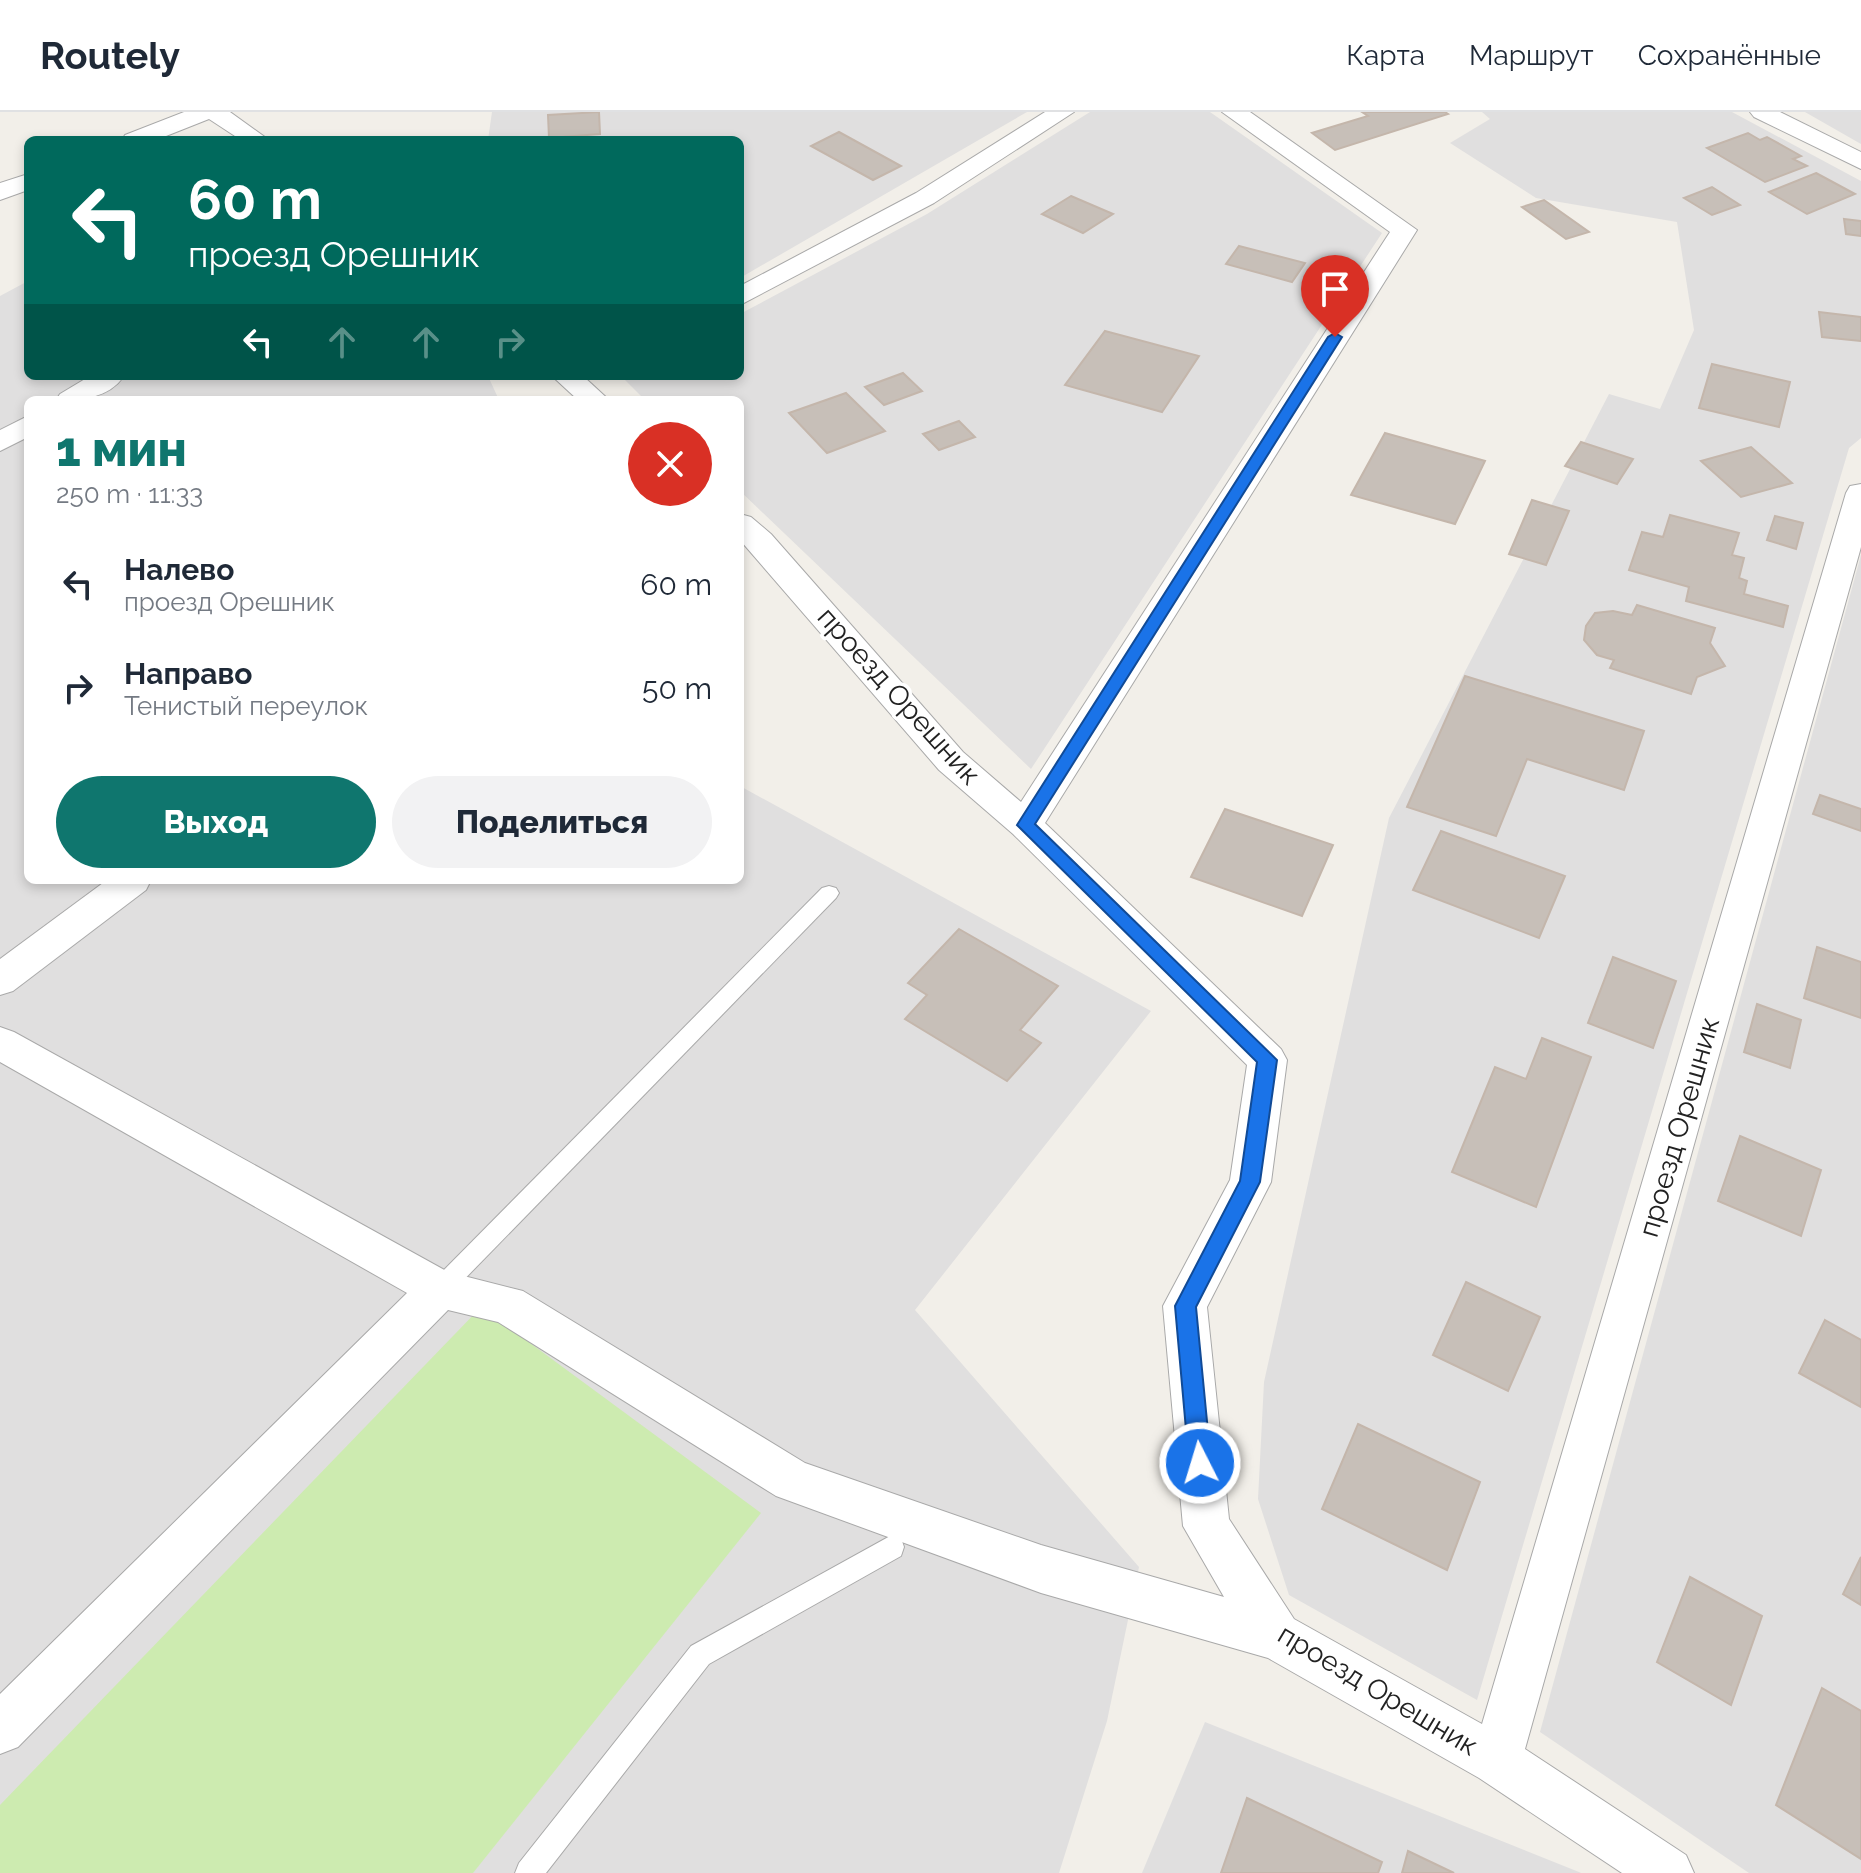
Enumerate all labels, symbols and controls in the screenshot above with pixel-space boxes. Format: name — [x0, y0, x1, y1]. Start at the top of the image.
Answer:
text: Routely — [40, 33, 180, 78]
text: Карта — [1346, 39, 1425, 72]
text: Маршрут — [1469, 39, 1594, 72]
text: Сохранённые — [1638, 39, 1821, 72]
text: 60 m — [188, 166, 322, 232]
icon: left — [56, 168, 160, 272]
text: проезд Орешник — [188, 233, 480, 275]
pin — [1301, 255, 1369, 337]
icon: arrive — [1313, 267, 1357, 311]
icon: left — [236, 320, 280, 364]
icon: ahead — [320, 320, 364, 364]
icon: ahead — [404, 320, 448, 364]
icon: right — [488, 320, 532, 364]
text: 1 мин — [56, 421, 187, 477]
button: close — [628, 422, 712, 506]
text: 250 m · 11:33 — [56, 479, 203, 509]
text: Налево — [124, 552, 234, 587]
icon: left — [56, 562, 100, 606]
text: 60 m — [640, 567, 712, 602]
text: проезд Орешник — [124, 587, 335, 617]
street label: проезд Орешник — [811, 601, 987, 791]
text: Направо — [124, 656, 253, 691]
icon: right — [56, 666, 100, 710]
text: 50 m — [642, 671, 712, 706]
text: Тенистый переулок — [124, 691, 368, 721]
button: Выход — [56, 776, 376, 868]
button: Поделиться — [392, 776, 712, 868]
street label: проезд Орешник — [1632, 1013, 1726, 1241]
position arrow — [1158, 1421, 1242, 1505]
street label: проезд Орешник — [1272, 1617, 1484, 1763]

